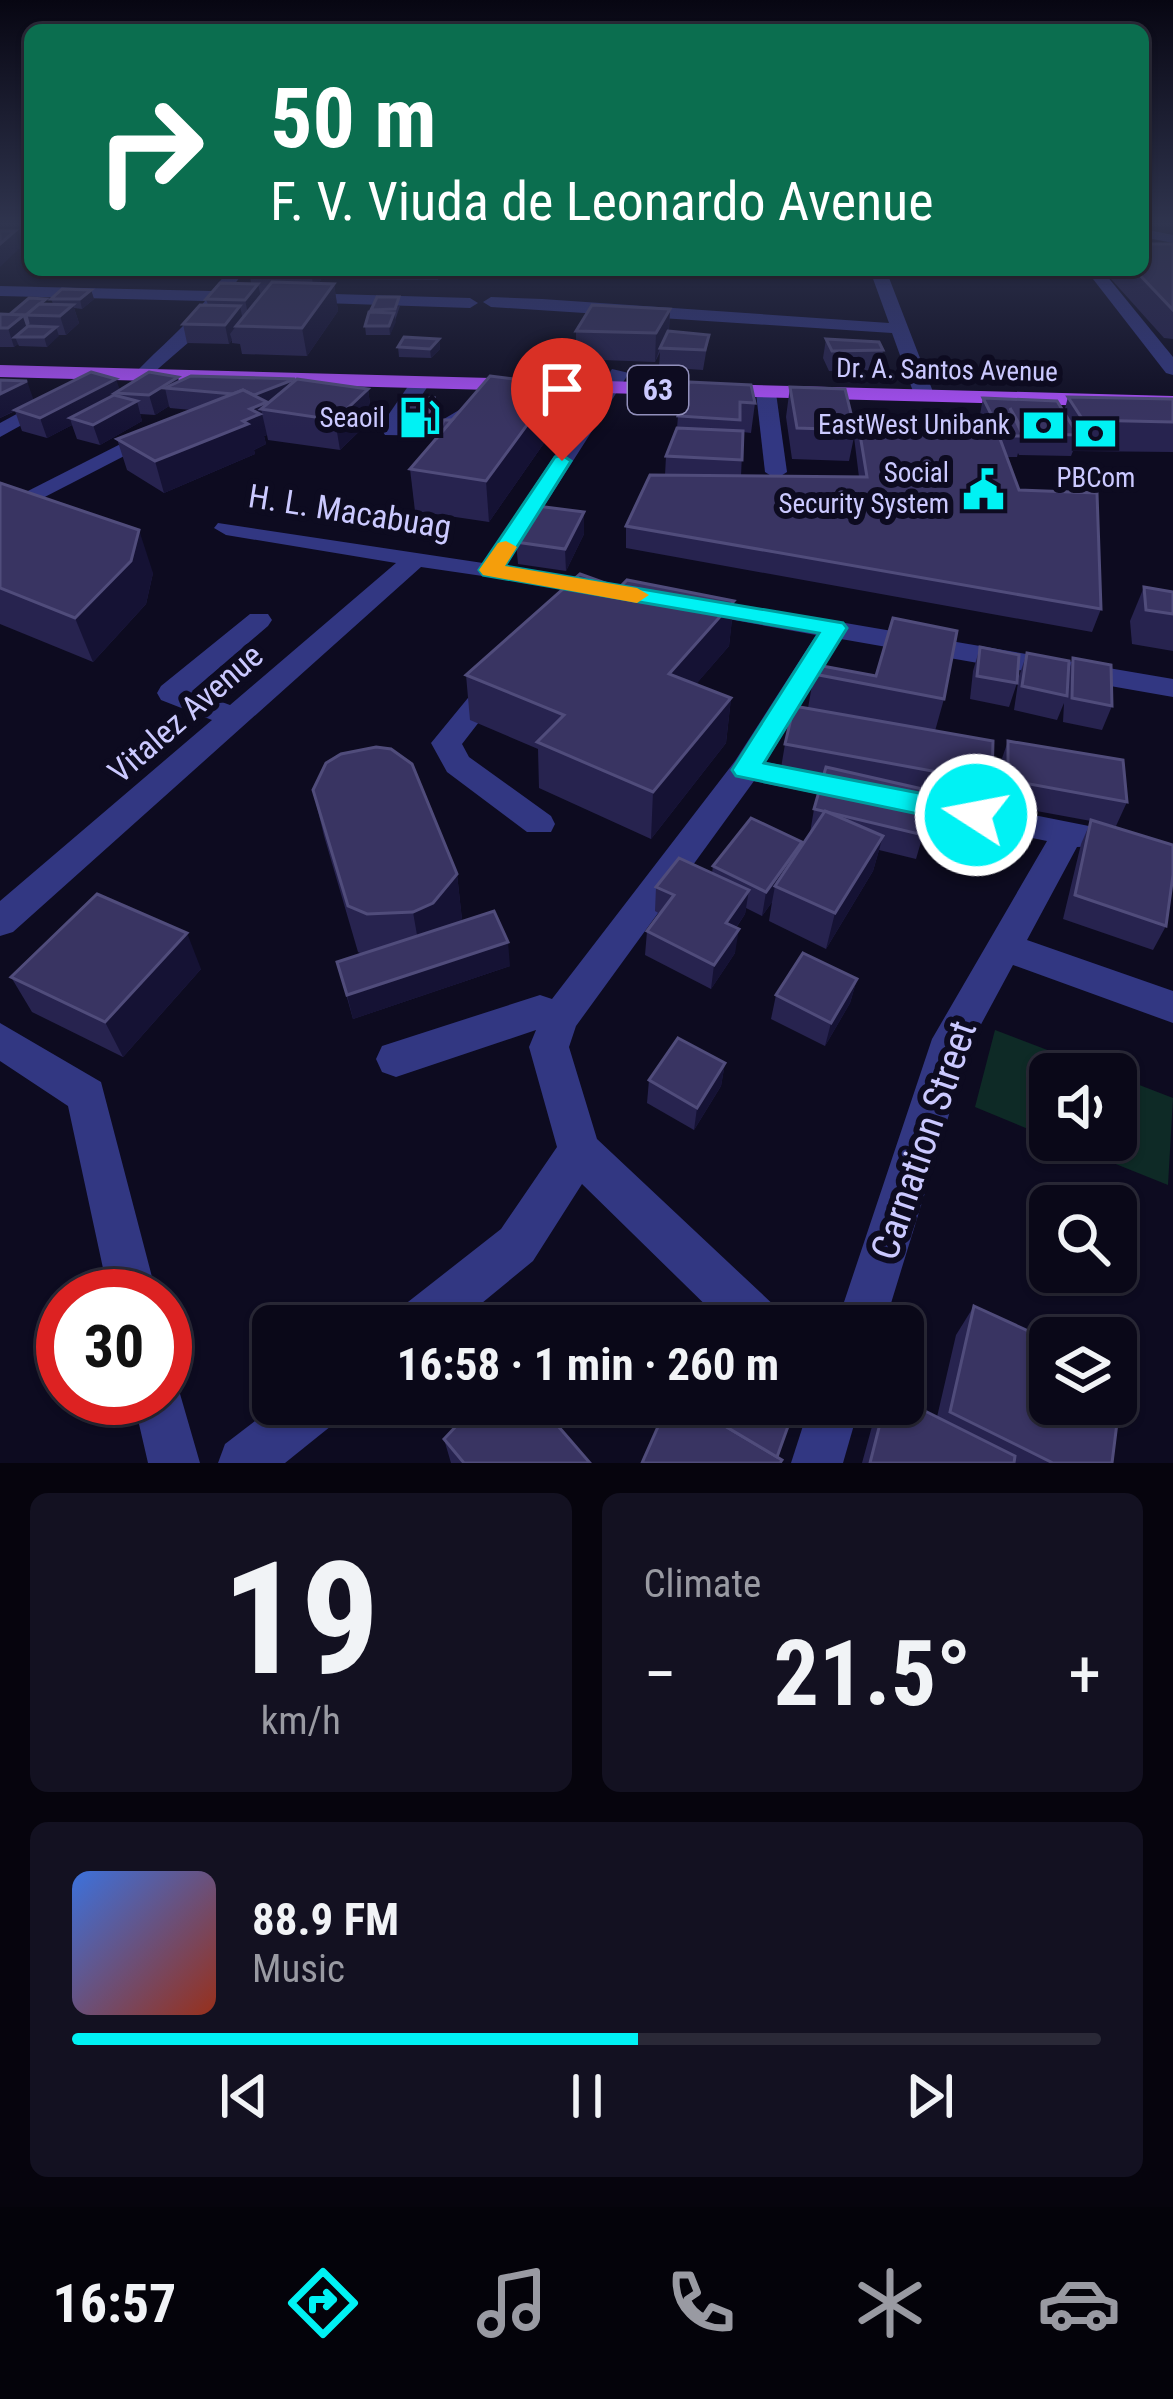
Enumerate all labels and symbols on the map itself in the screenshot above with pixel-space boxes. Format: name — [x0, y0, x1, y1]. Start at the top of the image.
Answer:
pin — [511, 338, 613, 461]
street label: Dr. A. Santos Avenue — [836, 352, 1058, 388]
road number: 63 — [628, 366, 688, 414]
fuel station icon: Seaoil — [396, 395, 442, 441]
place label: Seaoil — [319, 402, 385, 434]
bank icon: EastWest Unibank — [1021, 402, 1067, 448]
place label: EastWest Unibank — [818, 409, 1010, 441]
bank icon: PBCom — [1073, 411, 1119, 457]
place label: Social Security System — [778, 457, 949, 520]
place label: PBCom — [1057, 462, 1135, 494]
public building icon: Social Security System — [960, 466, 1006, 512]
street label: H. L. Macabuag — [246, 476, 454, 547]
street label: Vitalez Avenue — [100, 636, 270, 791]
position arrow — [913, 752, 1039, 878]
street label: Carnation Street — [862, 1015, 986, 1266]
speed limit sign: 30 — [36, 1269, 192, 1425]

